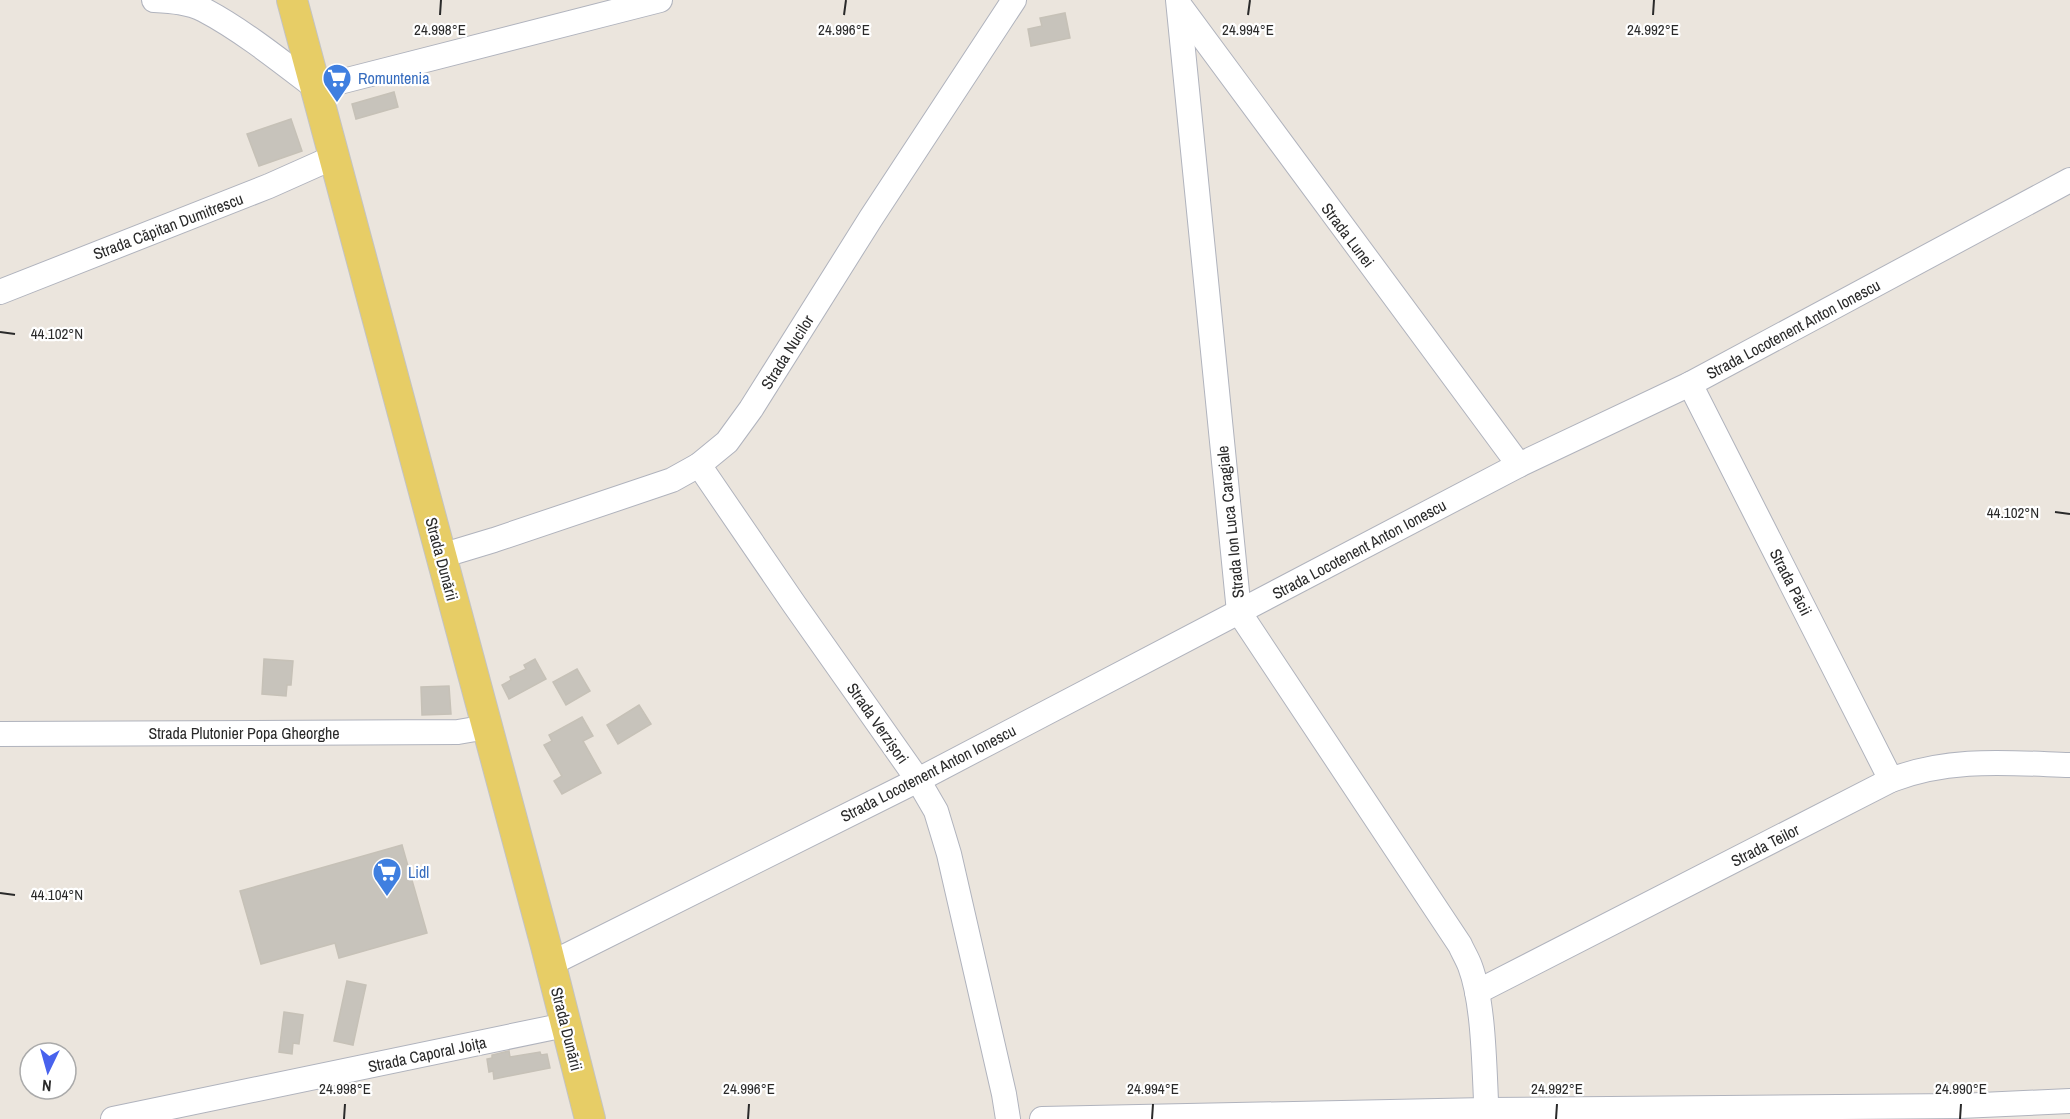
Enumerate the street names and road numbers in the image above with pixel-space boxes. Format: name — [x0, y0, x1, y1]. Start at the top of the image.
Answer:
street label: Strada Căpitan Dumitrescu — [90, 187, 246, 265]
street label: Strada Lunei — [1317, 198, 1379, 272]
street label: Strada Locotenent Anton Ionescu — [1702, 274, 1884, 384]
street label: Strada Nucilor — [755, 310, 819, 393]
street label: Strada Ion Luca Caragiale — [1211, 445, 1249, 599]
street label: Strada Locotenent Anton Ionescu — [1268, 494, 1450, 604]
street label: Strada Dunării — [420, 515, 464, 603]
street label: Strada Păcii — [1765, 545, 1817, 619]
street label: Strada Verzișori — [842, 678, 914, 768]
street label: Strada Locotenent Anton Ionescu — [837, 719, 1019, 827]
street label: Strada Plutonier Popa Gheorghe — [148, 722, 340, 744]
street label: Strada Teilor — [1727, 818, 1804, 872]
street label: Strada Dunării — [546, 985, 588, 1073]
street label: Strada Caporal Joița — [366, 1031, 489, 1077]

